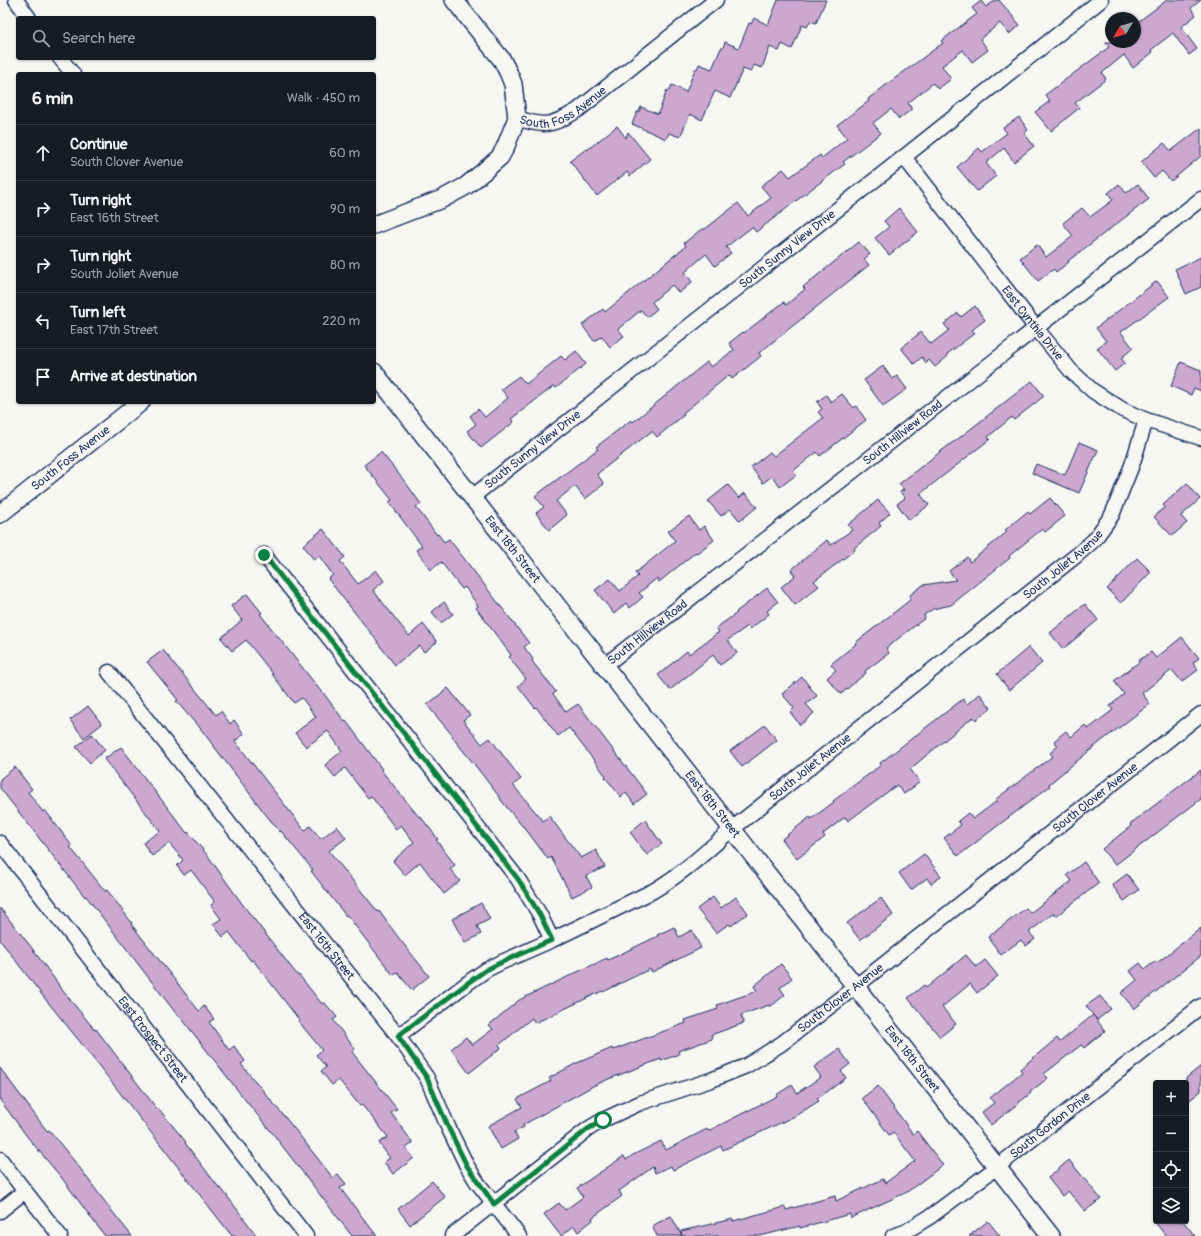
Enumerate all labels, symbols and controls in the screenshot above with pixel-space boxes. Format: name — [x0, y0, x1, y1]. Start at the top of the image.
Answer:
north arrow — [1105, 12, 1141, 48]
search box — [16, 16, 376, 60]
icon: search — [30, 27, 52, 49]
text: Search here — [62, 29, 135, 48]
street label: South Foss Avenue — [517, 83, 610, 132]
text: 6 min — [32, 88, 73, 109]
text: Walk · 450 m — [287, 90, 360, 106]
text: Continue — [70, 135, 128, 154]
icon: ahead — [32, 142, 54, 164]
text: 60 m — [329, 145, 360, 161]
text: South Clover Avenue — [70, 154, 183, 170]
text: Turn right — [70, 191, 131, 210]
icon: right — [32, 198, 54, 220]
text: 90 m — [330, 201, 360, 217]
street label: South Sunny View Drive — [736, 207, 839, 292]
text: East 16th Street — [70, 210, 159, 226]
text: Turn right — [70, 247, 131, 266]
icon: right — [32, 254, 54, 276]
text: 80 m — [330, 257, 360, 273]
text: South Joliet Avenue — [70, 266, 178, 282]
street label: East Cynthia Drive — [998, 283, 1066, 364]
text: Turn left — [70, 303, 126, 322]
icon: left — [32, 310, 54, 332]
text: 220 m — [322, 313, 360, 329]
text: East 17th Street — [70, 322, 158, 338]
icon: arrive — [32, 366, 54, 388]
text: Arrive at destination — [70, 367, 197, 386]
street label: South Hillview Road — [860, 397, 946, 469]
street label: South Sunny View Drive — [482, 407, 584, 492]
street label: South Foss Avenue — [29, 423, 113, 494]
street label: East 18th Street — [481, 513, 543, 586]
street label: South Joliet Avenue — [1020, 527, 1107, 603]
route end — [255, 546, 273, 564]
street label: South Hillview Road — [605, 597, 691, 668]
street label: South Joliet Avenue — [766, 730, 854, 804]
street label: South Clover Avenue — [1050, 760, 1141, 836]
street label: East 18th Street — [681, 768, 743, 841]
street label: East 16th Street — [295, 910, 358, 983]
street label: South Clover Avenue — [795, 960, 887, 1036]
street label: East Prospect Street — [115, 994, 191, 1086]
street label: East 18th Street — [881, 1023, 943, 1096]
map controls — [1153, 1080, 1189, 1224]
button: + — [1153, 1080, 1189, 1116]
street label: South Gordon Drive — [1007, 1089, 1094, 1162]
route start — [594, 1111, 612, 1129]
button: − — [1153, 1116, 1189, 1152]
button: locate — [1153, 1152, 1189, 1188]
button: layers — [1153, 1188, 1189, 1224]

